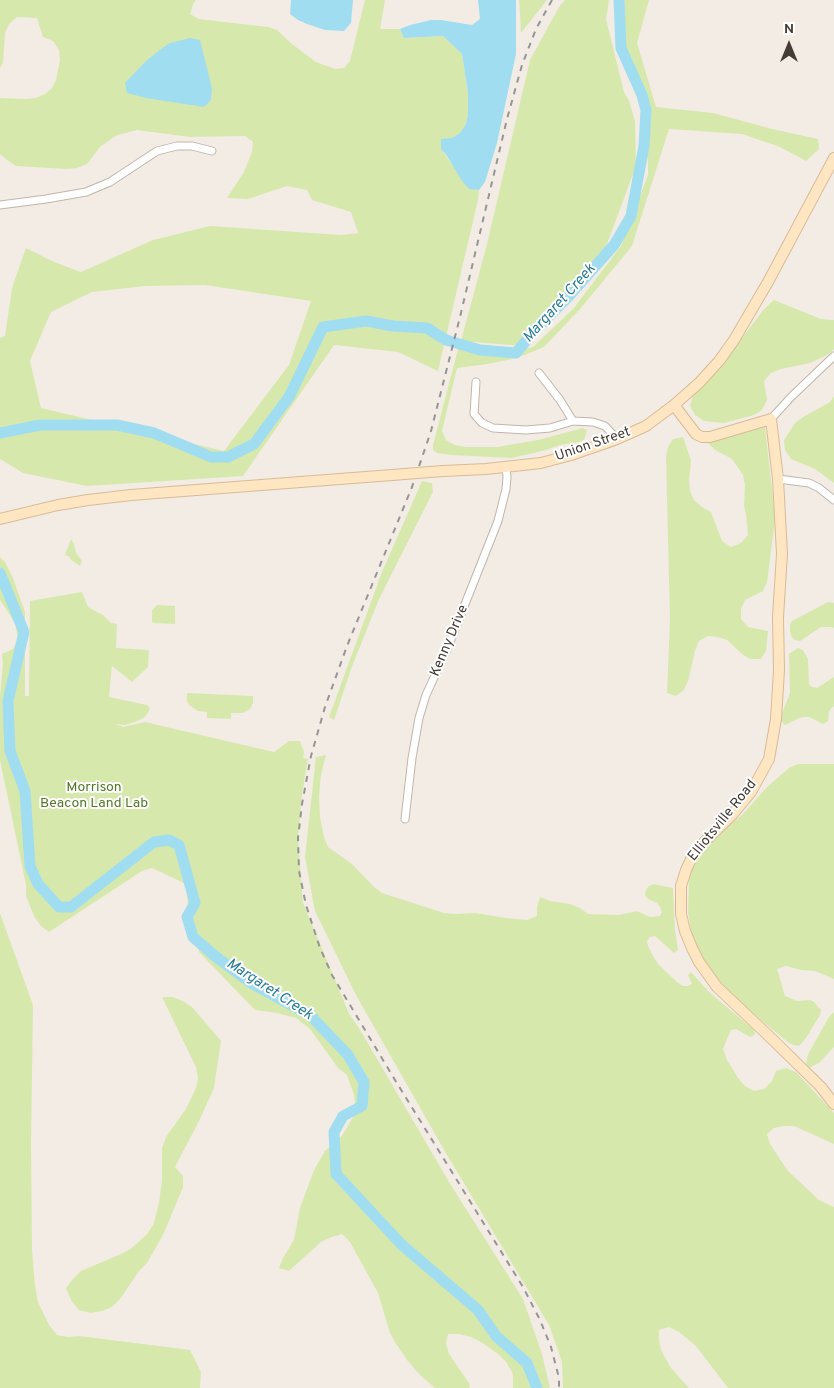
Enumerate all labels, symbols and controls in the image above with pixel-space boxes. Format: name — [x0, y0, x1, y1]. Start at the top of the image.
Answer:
north arrow — [764, 20, 814, 70]
text: N — [784, 21, 794, 38]
water label: Margaret Creek — [520, 261, 600, 347]
street label: Union Street — [553, 424, 633, 466]
street label: Kenny Drive — [427, 603, 473, 679]
street label: Elliotsville Road — [685, 777, 761, 865]
park label: Morrison Beacon Land Lab — [40, 780, 148, 812]
water label: Margaret Creek — [222, 955, 316, 1025]

